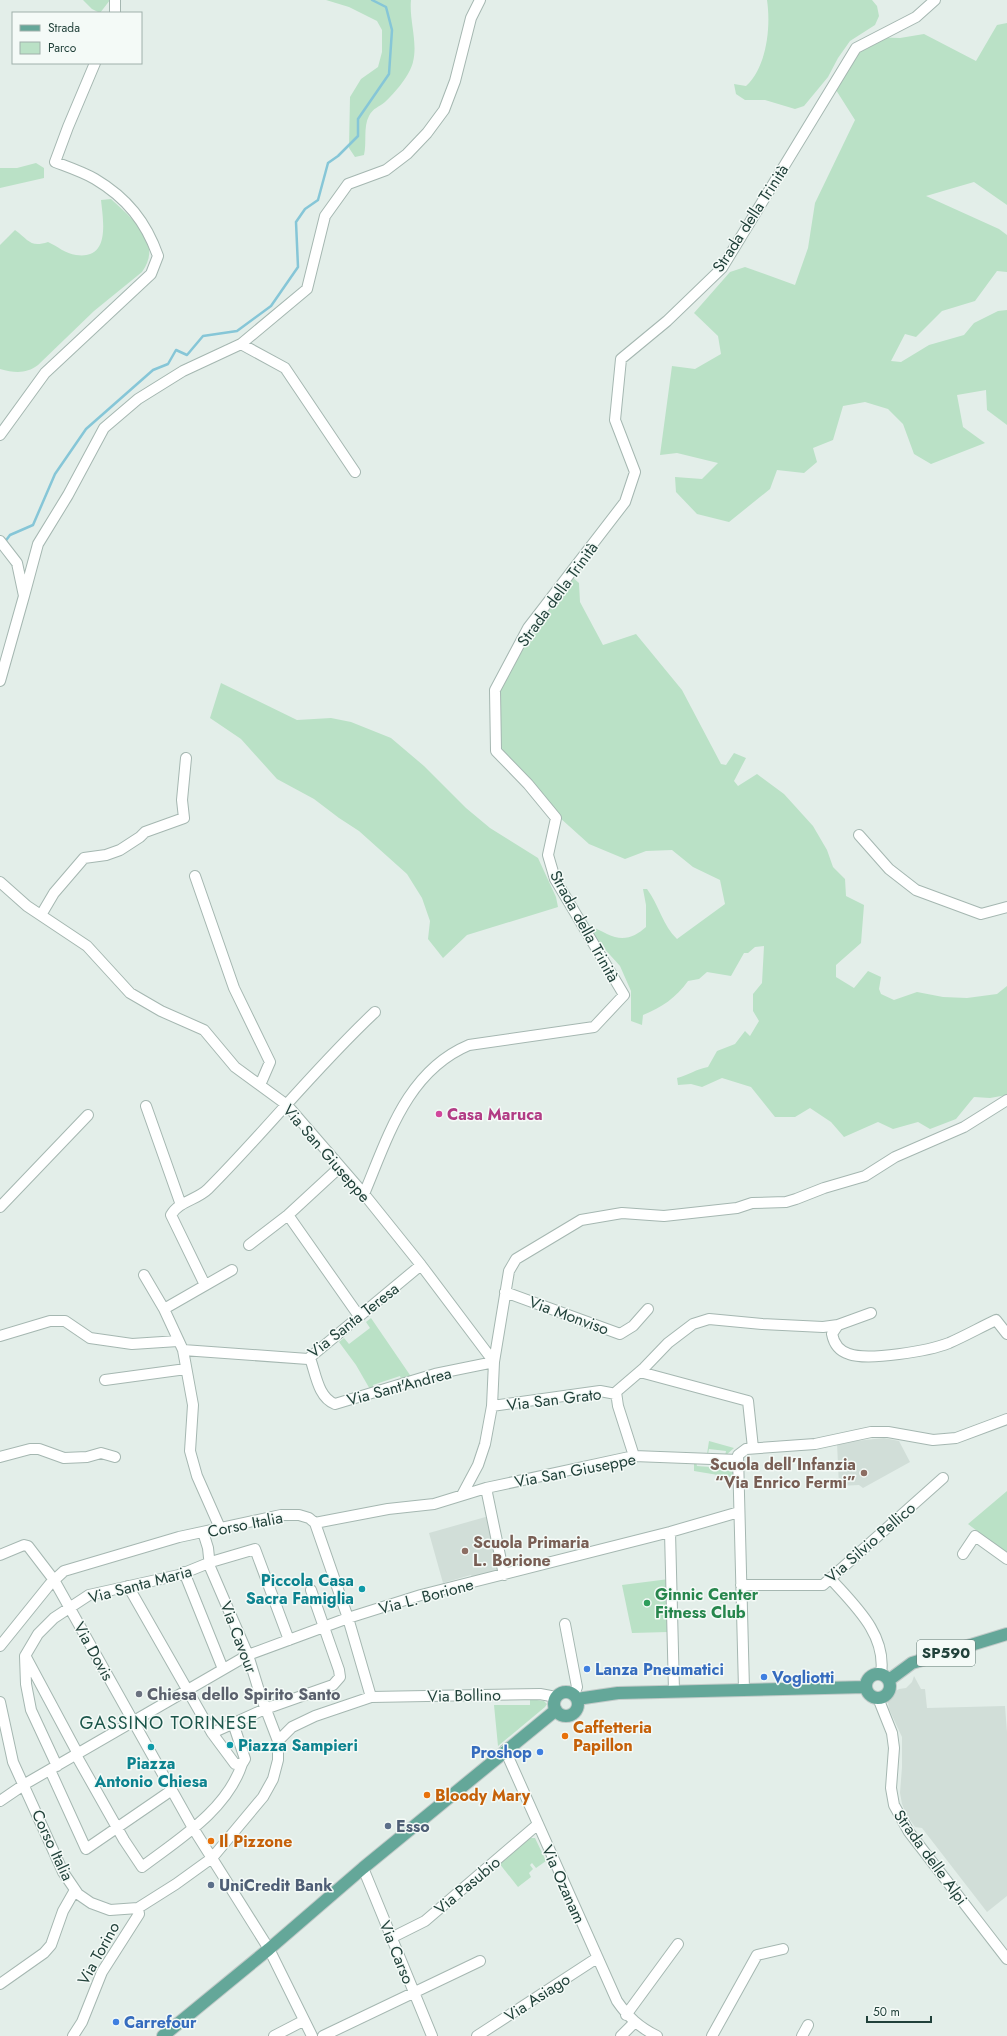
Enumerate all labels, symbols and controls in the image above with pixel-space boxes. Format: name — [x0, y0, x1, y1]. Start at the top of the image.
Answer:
legend — [12, 12, 142, 64]
text: Strada — [48, 19, 80, 37]
text: Parco — [48, 39, 77, 57]
street label: Strada della Trinità — [707, 160, 794, 277]
street label: Strada della Trinità — [511, 537, 603, 651]
street label: Strada della Trinità — [544, 866, 625, 986]
street label: Via San Giuseppe — [278, 1099, 376, 1207]
place label: Casa Maruca — [447, 1103, 543, 1126]
marker: Casa Maruca — [434, 1109, 444, 1119]
street label: Via Santa Teresa — [303, 1277, 404, 1363]
street label: Via Monviso — [526, 1290, 612, 1341]
street label: Via Sant'Andrea — [344, 1361, 454, 1411]
street label: Via San Grato — [505, 1382, 603, 1417]
street label: Via San Giuseppe — [513, 1447, 638, 1494]
place label: Scuola dell’Infanzia “Via Enrico Fermi” — [710, 1453, 856, 1494]
marker: Scuola dell’Infanzia “Via Enrico Fermi” — [859, 1468, 869, 1478]
street label: Via Silvio Pellico — [820, 1496, 921, 1588]
street label: Corso Italia — [206, 1506, 285, 1543]
place label: Scuola Primaria L. Borione — [473, 1531, 589, 1572]
marker: Scuola Primaria L. Borione — [460, 1546, 470, 1556]
street label: Via Santa Maria — [86, 1560, 195, 1609]
place label: Piccola Casa Sacra Famiglia — [246, 1569, 354, 1610]
street label: Via L. Borione — [376, 1573, 476, 1620]
place label: Ginnic Center Fitness Club — [655, 1583, 759, 1624]
marker: Piccola Casa Sacra Famiglia — [357, 1584, 367, 1594]
street label: Via Cavour — [214, 1598, 263, 1677]
marker: Ginnic Center Fitness Club — [642, 1598, 652, 1608]
street label: Via Dovis — [68, 1618, 119, 1685]
road number: SP590 — [917, 1640, 975, 1666]
place label: Lanza Pneumatici — [595, 1658, 724, 1681]
marker: Lanza Pneumatici — [582, 1664, 592, 1674]
place label: Vogliotti — [771, 1666, 834, 1689]
marker: Vogliotti — [759, 1672, 769, 1682]
place label: Chiesa dello Spirito Santo — [147, 1683, 341, 1706]
street label: Via Bollino — [427, 1683, 501, 1708]
marker: Chiesa dello Spirito Santo — [134, 1689, 144, 1699]
district label: GASSINO TORINESE — [80, 1710, 258, 1736]
place label: Caffetteria Papillon — [573, 1716, 652, 1757]
marker: Caffetteria Papillon — [560, 1731, 570, 1741]
place label: Piazza Sampieri — [238, 1734, 358, 1757]
marker: Piazza Sampieri — [225, 1740, 235, 1750]
place label: Proshop — [471, 1741, 532, 1764]
marker: Piazza Antonio Chiesa — [146, 1742, 156, 1752]
marker: Proshop — [535, 1747, 545, 1757]
place label: Piazza Antonio Chiesa — [93, 1752, 208, 1793]
place label: Bloody Mary — [435, 1784, 531, 1807]
marker: Bloody Mary — [422, 1790, 432, 1800]
street label: Strada delle Alpi — [888, 1805, 973, 1910]
street label: Corso Italia — [26, 1806, 79, 1885]
place label: Esso — [396, 1815, 430, 1838]
marker: Esso — [383, 1821, 393, 1831]
place label: Il Pizzone — [219, 1830, 292, 1853]
marker: Il Pizzone — [206, 1836, 216, 1846]
street label: Via Ozanam — [536, 1841, 591, 1927]
street label: Via Pasubio — [429, 1851, 506, 1920]
place label: UniCredit Bank — [219, 1874, 333, 1897]
marker: UniCredit Bank — [206, 1880, 216, 1890]
street label: Via Torino — [72, 1917, 125, 1989]
street label: Via Carso — [373, 1917, 420, 1988]
street label: Via Asiago — [500, 1967, 575, 2027]
scale bar — [867, 1998, 931, 2024]
text: 50 m — [873, 2003, 900, 2021]
place label: Carrefour — [124, 2011, 197, 2034]
marker: Carrefour — [111, 2017, 121, 2027]

